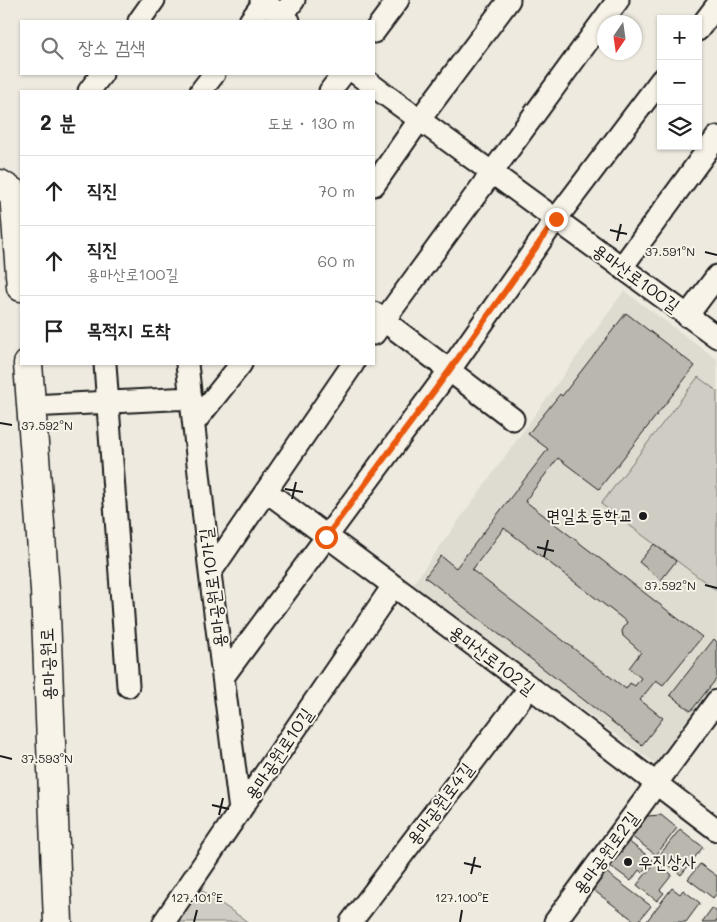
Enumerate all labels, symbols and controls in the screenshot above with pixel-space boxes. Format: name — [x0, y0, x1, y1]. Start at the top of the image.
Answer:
north arrow — [597, 15, 642, 60]
map controls — [657, 15, 702, 150]
button: + — [657, 15, 702, 60]
search box — [20, 20, 375, 75]
icon: search — [38, 34, 66, 62]
text: 장소 검색 — [78, 34, 145, 59]
button: − — [657, 60, 702, 105]
button: layers — [657, 105, 702, 150]
text: 2 분 — [40, 108, 76, 135]
text: 도보 · 130 m — [268, 112, 355, 133]
icon: ahead — [40, 177, 68, 205]
text: 직진 — [87, 177, 118, 202]
text: 70 m — [318, 180, 355, 201]
route end — [545, 208, 568, 231]
text: 직진 — [87, 236, 118, 261]
street label: 용마산로100길 — [588, 237, 686, 317]
text: 37.591°N — [645, 243, 695, 259]
icon: ahead — [40, 247, 68, 275]
text: 60 m — [318, 250, 355, 271]
text: 용마산로100길 — [87, 263, 178, 284]
icon: arrive — [40, 317, 68, 345]
text: 목적지 도착 — [87, 317, 170, 342]
text: 37.592°N — [21, 417, 73, 433]
place label: 면일초등학교 — [546, 503, 633, 527]
marker: 면일초등학교 — [637, 510, 649, 522]
street label: 용마공원로10가길 — [193, 526, 231, 649]
route start — [315, 526, 338, 549]
text: 37.592°N — [644, 577, 696, 593]
street label: 용마산로102길 — [445, 619, 541, 700]
street label: 용마공원로 — [34, 627, 60, 701]
street label: 용마공원로10길 — [239, 702, 318, 804]
text: 37.593°N — [21, 750, 73, 766]
street label: 용마공원로4길 — [400, 757, 478, 850]
street label: 용마공원로2길 — [567, 806, 644, 899]
place label: 우진상사 — [638, 849, 696, 873]
marker: 우진상사 — [622, 856, 634, 868]
text: 127.101°E — [171, 889, 223, 905]
text: 127.100°E — [435, 889, 489, 905]

